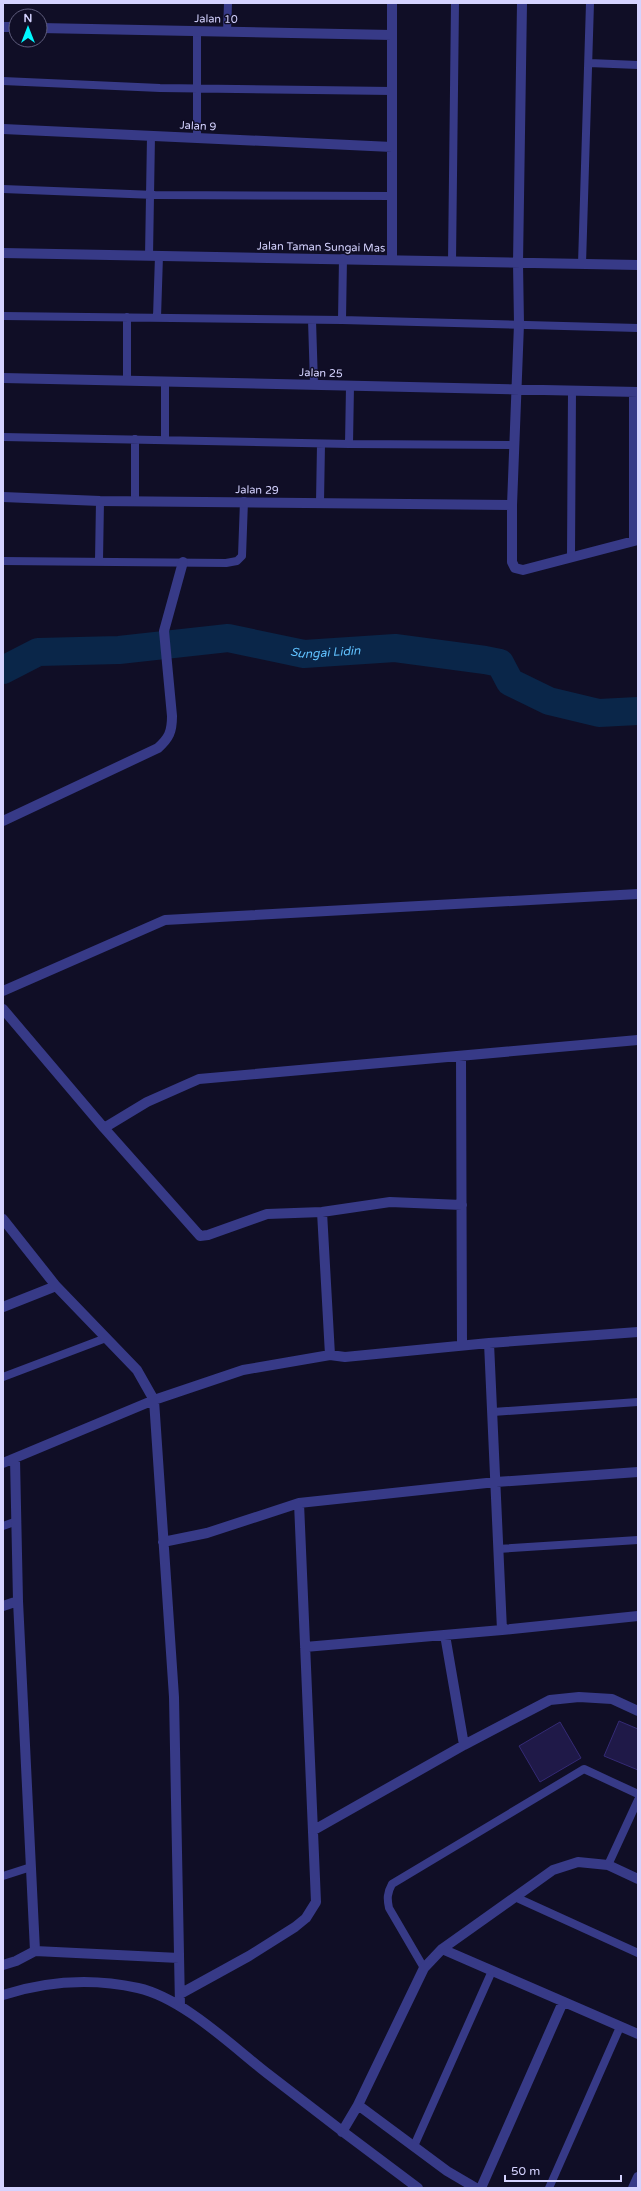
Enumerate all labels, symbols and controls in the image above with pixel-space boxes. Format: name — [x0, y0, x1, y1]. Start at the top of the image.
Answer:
north arrow — [8, 8, 48, 48]
text: N — [24, 12, 32, 25]
street label: Jalan 10 — [194, 12, 238, 26]
street label: Jalan 9 — [179, 119, 217, 133]
street label: Jalan Taman Sungai Mas — [257, 239, 385, 255]
street label: Jalan 25 — [299, 366, 343, 380]
street label: Jalan 29 — [235, 483, 279, 497]
water label: Sungai Lidin — [289, 643, 361, 661]
scale bar — [505, 2157, 621, 2183]
text: 50 m — [511, 2164, 540, 2178]

